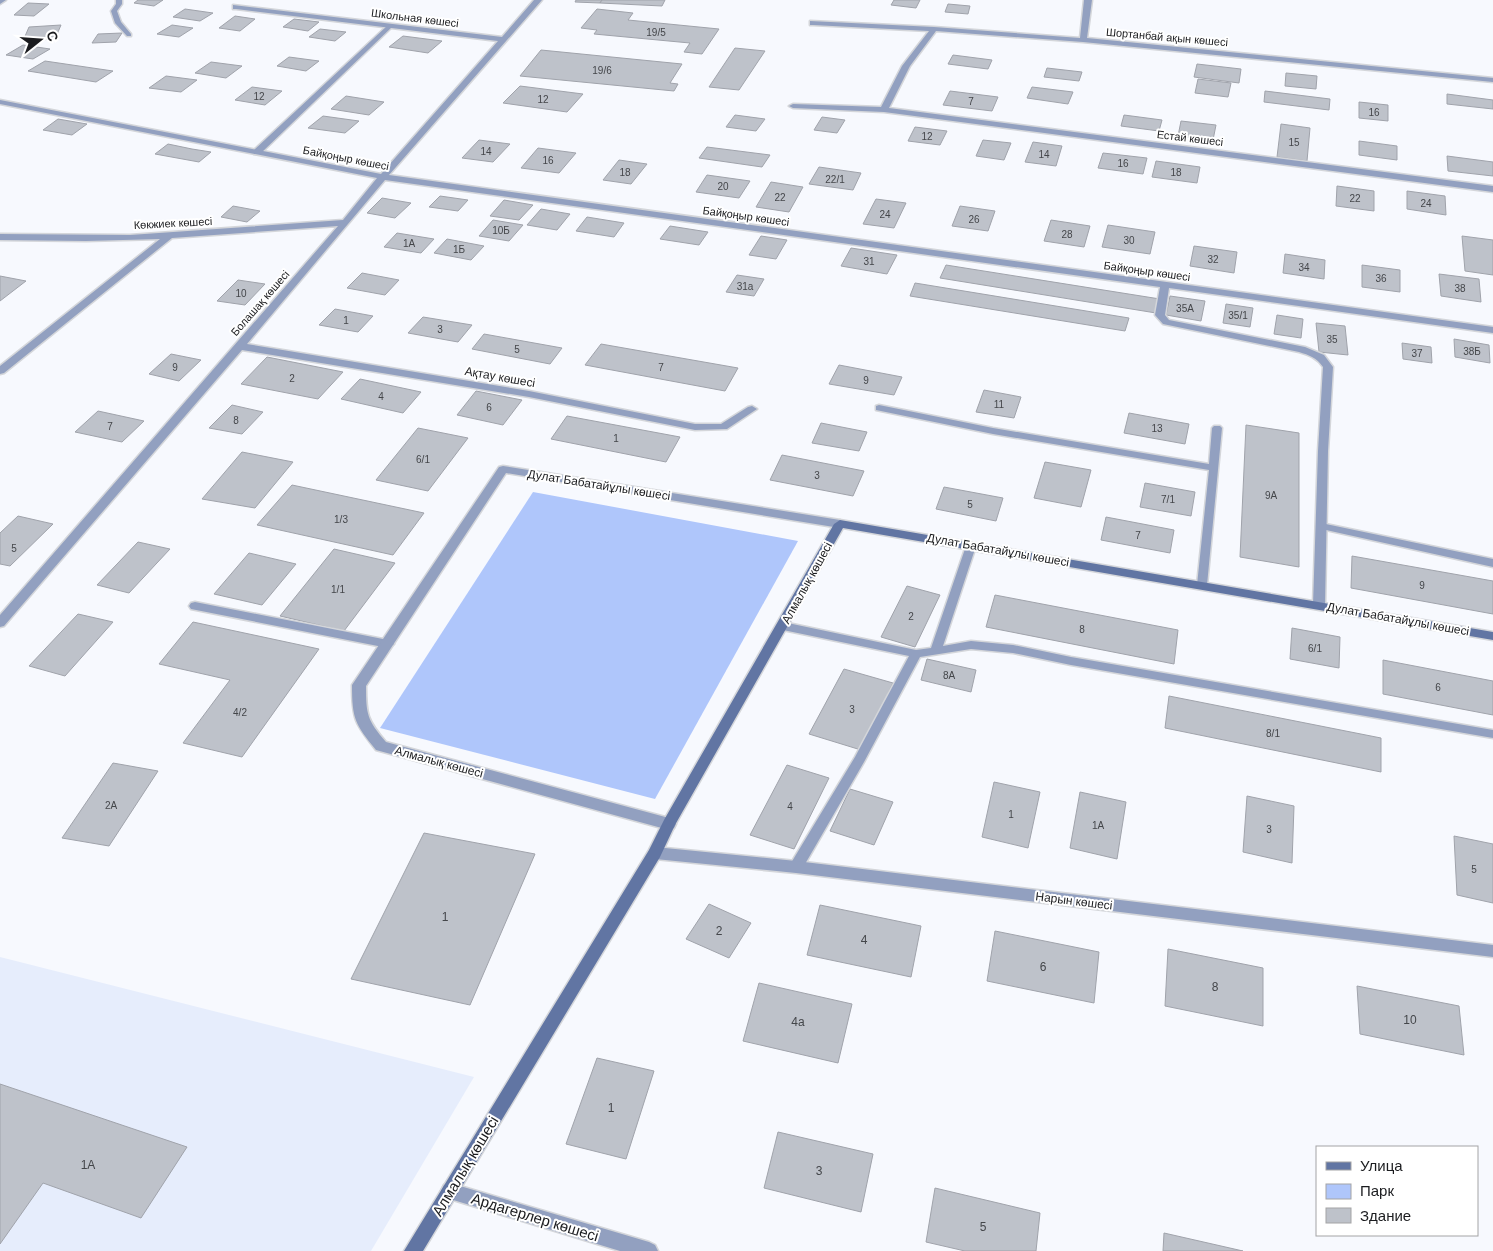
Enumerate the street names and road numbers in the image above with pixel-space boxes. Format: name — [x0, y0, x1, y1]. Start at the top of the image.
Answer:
street label: Школьная көшесі — [371, 7, 459, 29]
street label: Шортанбай ақын көшесі — [1106, 26, 1228, 48]
street label: Естай көшесі — [1156, 128, 1224, 148]
street label: Байқоңыр көшесі — [302, 144, 390, 172]
street label: Байқоңыр көшесі — [702, 204, 790, 228]
street label: Көкжиек көшесі — [133, 215, 213, 231]
street label: Байқоңыр көшесі — [1103, 259, 1191, 283]
street label: Болашақ көшесі — [228, 268, 292, 338]
street label: Ақтау көшесі — [464, 364, 536, 390]
street label: Дулат Бабатайұлы көшесі — [527, 467, 671, 503]
street label: Дулат Бабатайұлы көшесі — [926, 531, 1070, 569]
street label: Алмалық көшесі — [779, 540, 835, 626]
street label: Дулат Бабатайұлы көшесі — [1326, 600, 1470, 638]
street label: Алмалық көшесі — [393, 743, 485, 781]
street label: Нарын көшесі — [1035, 889, 1113, 913]
street label: Алмалық көшесі — [428, 1113, 502, 1219]
street label: Ардагерлер көшесі — [469, 1190, 601, 1244]

